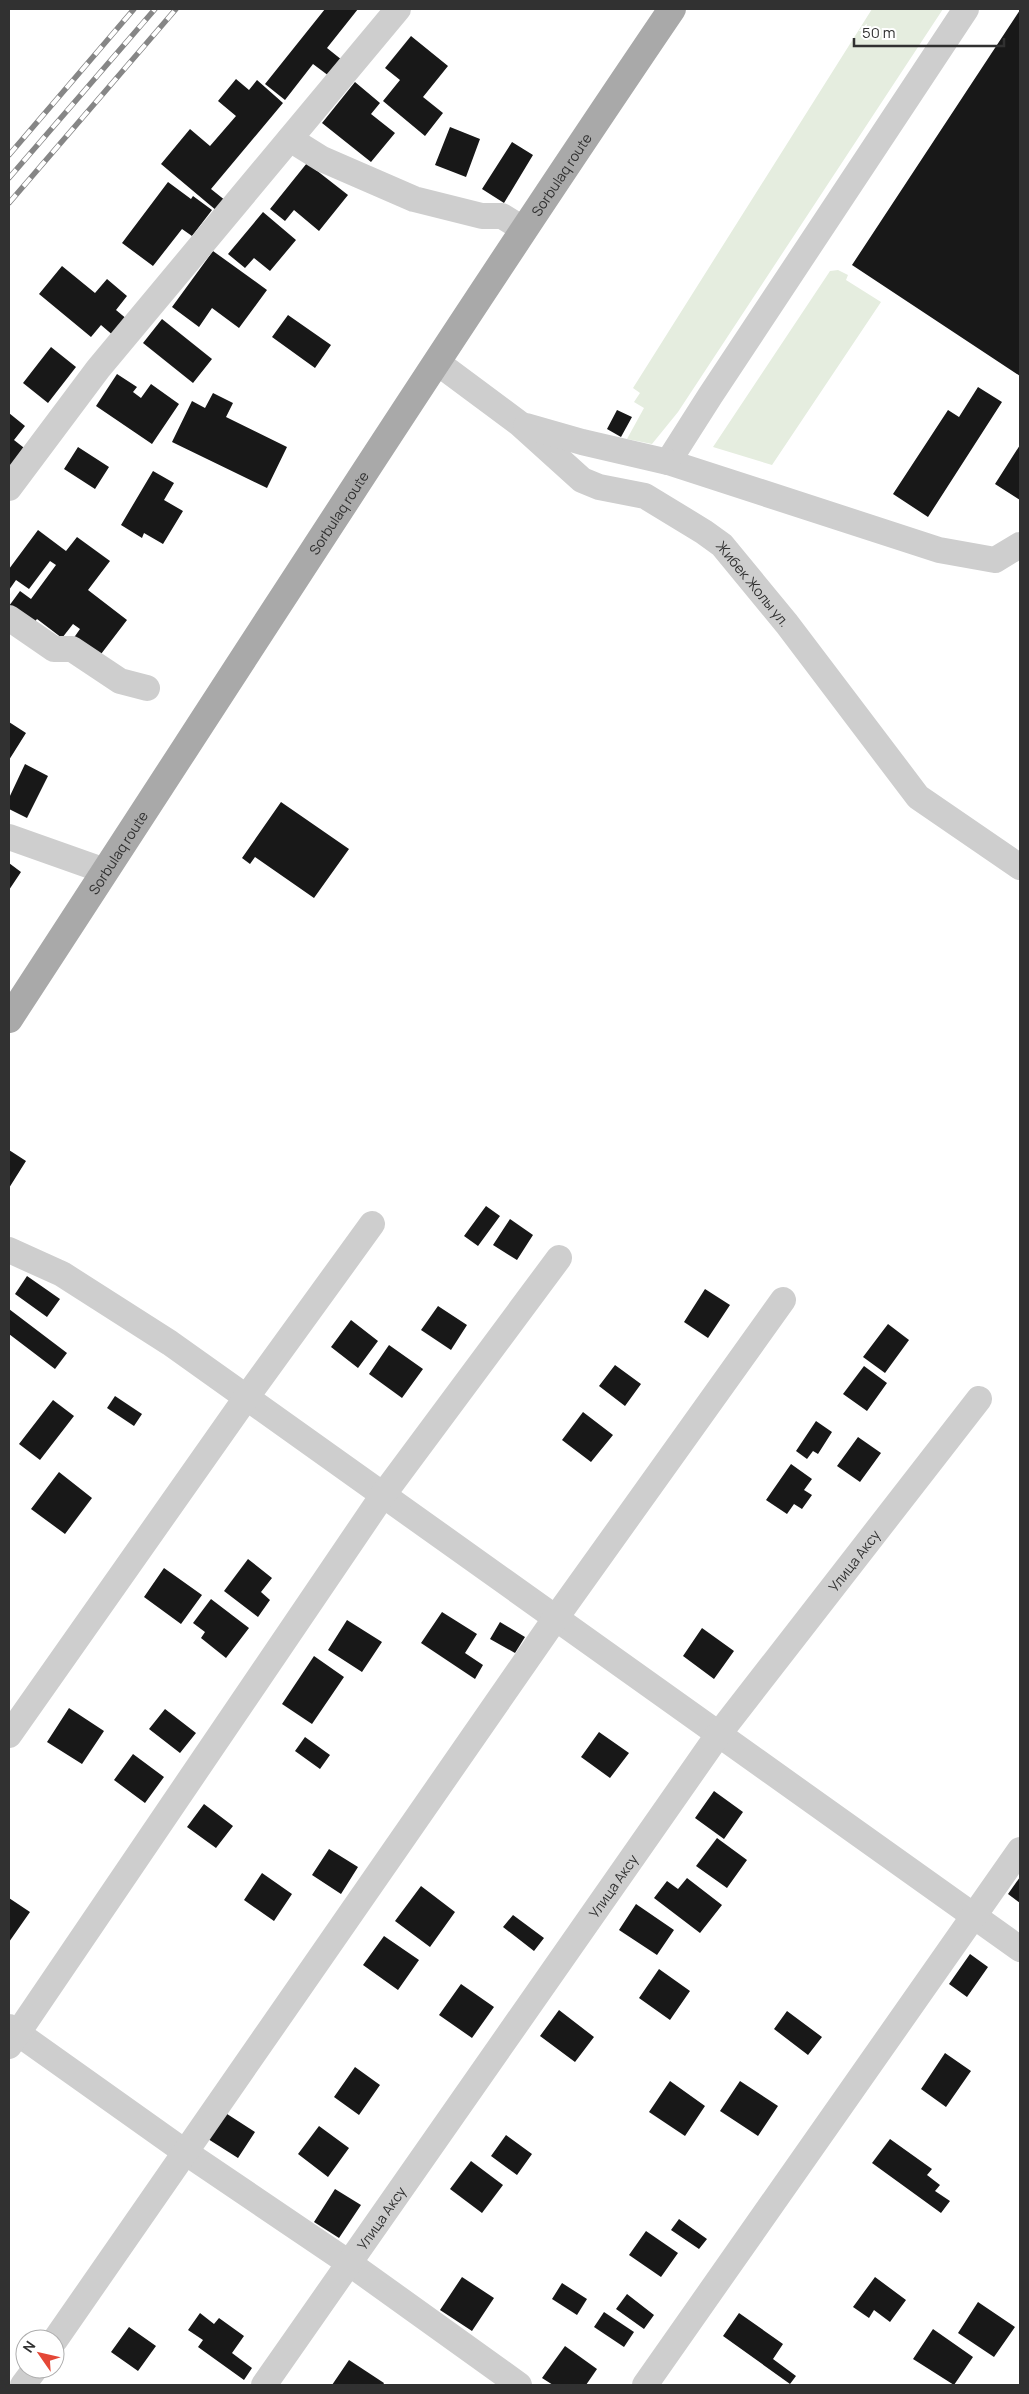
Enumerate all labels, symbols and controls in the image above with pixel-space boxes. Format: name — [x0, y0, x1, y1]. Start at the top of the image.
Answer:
scale bar — [854, 15, 1004, 47]
text: 50 m — [862, 22, 896, 43]
street label: Sorbulaq route — [526, 129, 595, 219]
street label: Sorbulaq route — [304, 467, 372, 558]
street label: Жибек Жолы ул. — [713, 536, 794, 630]
street label: Sorbulaq route — [83, 807, 152, 898]
street label: Улица Аксу — [824, 1525, 884, 1595]
street label: Улица Аксу — [584, 1850, 642, 1921]
street label: Улица Аксу — [352, 2182, 410, 2253]
north arrow — [15, 2329, 65, 2379]
text: N — [18, 2337, 39, 2356]

